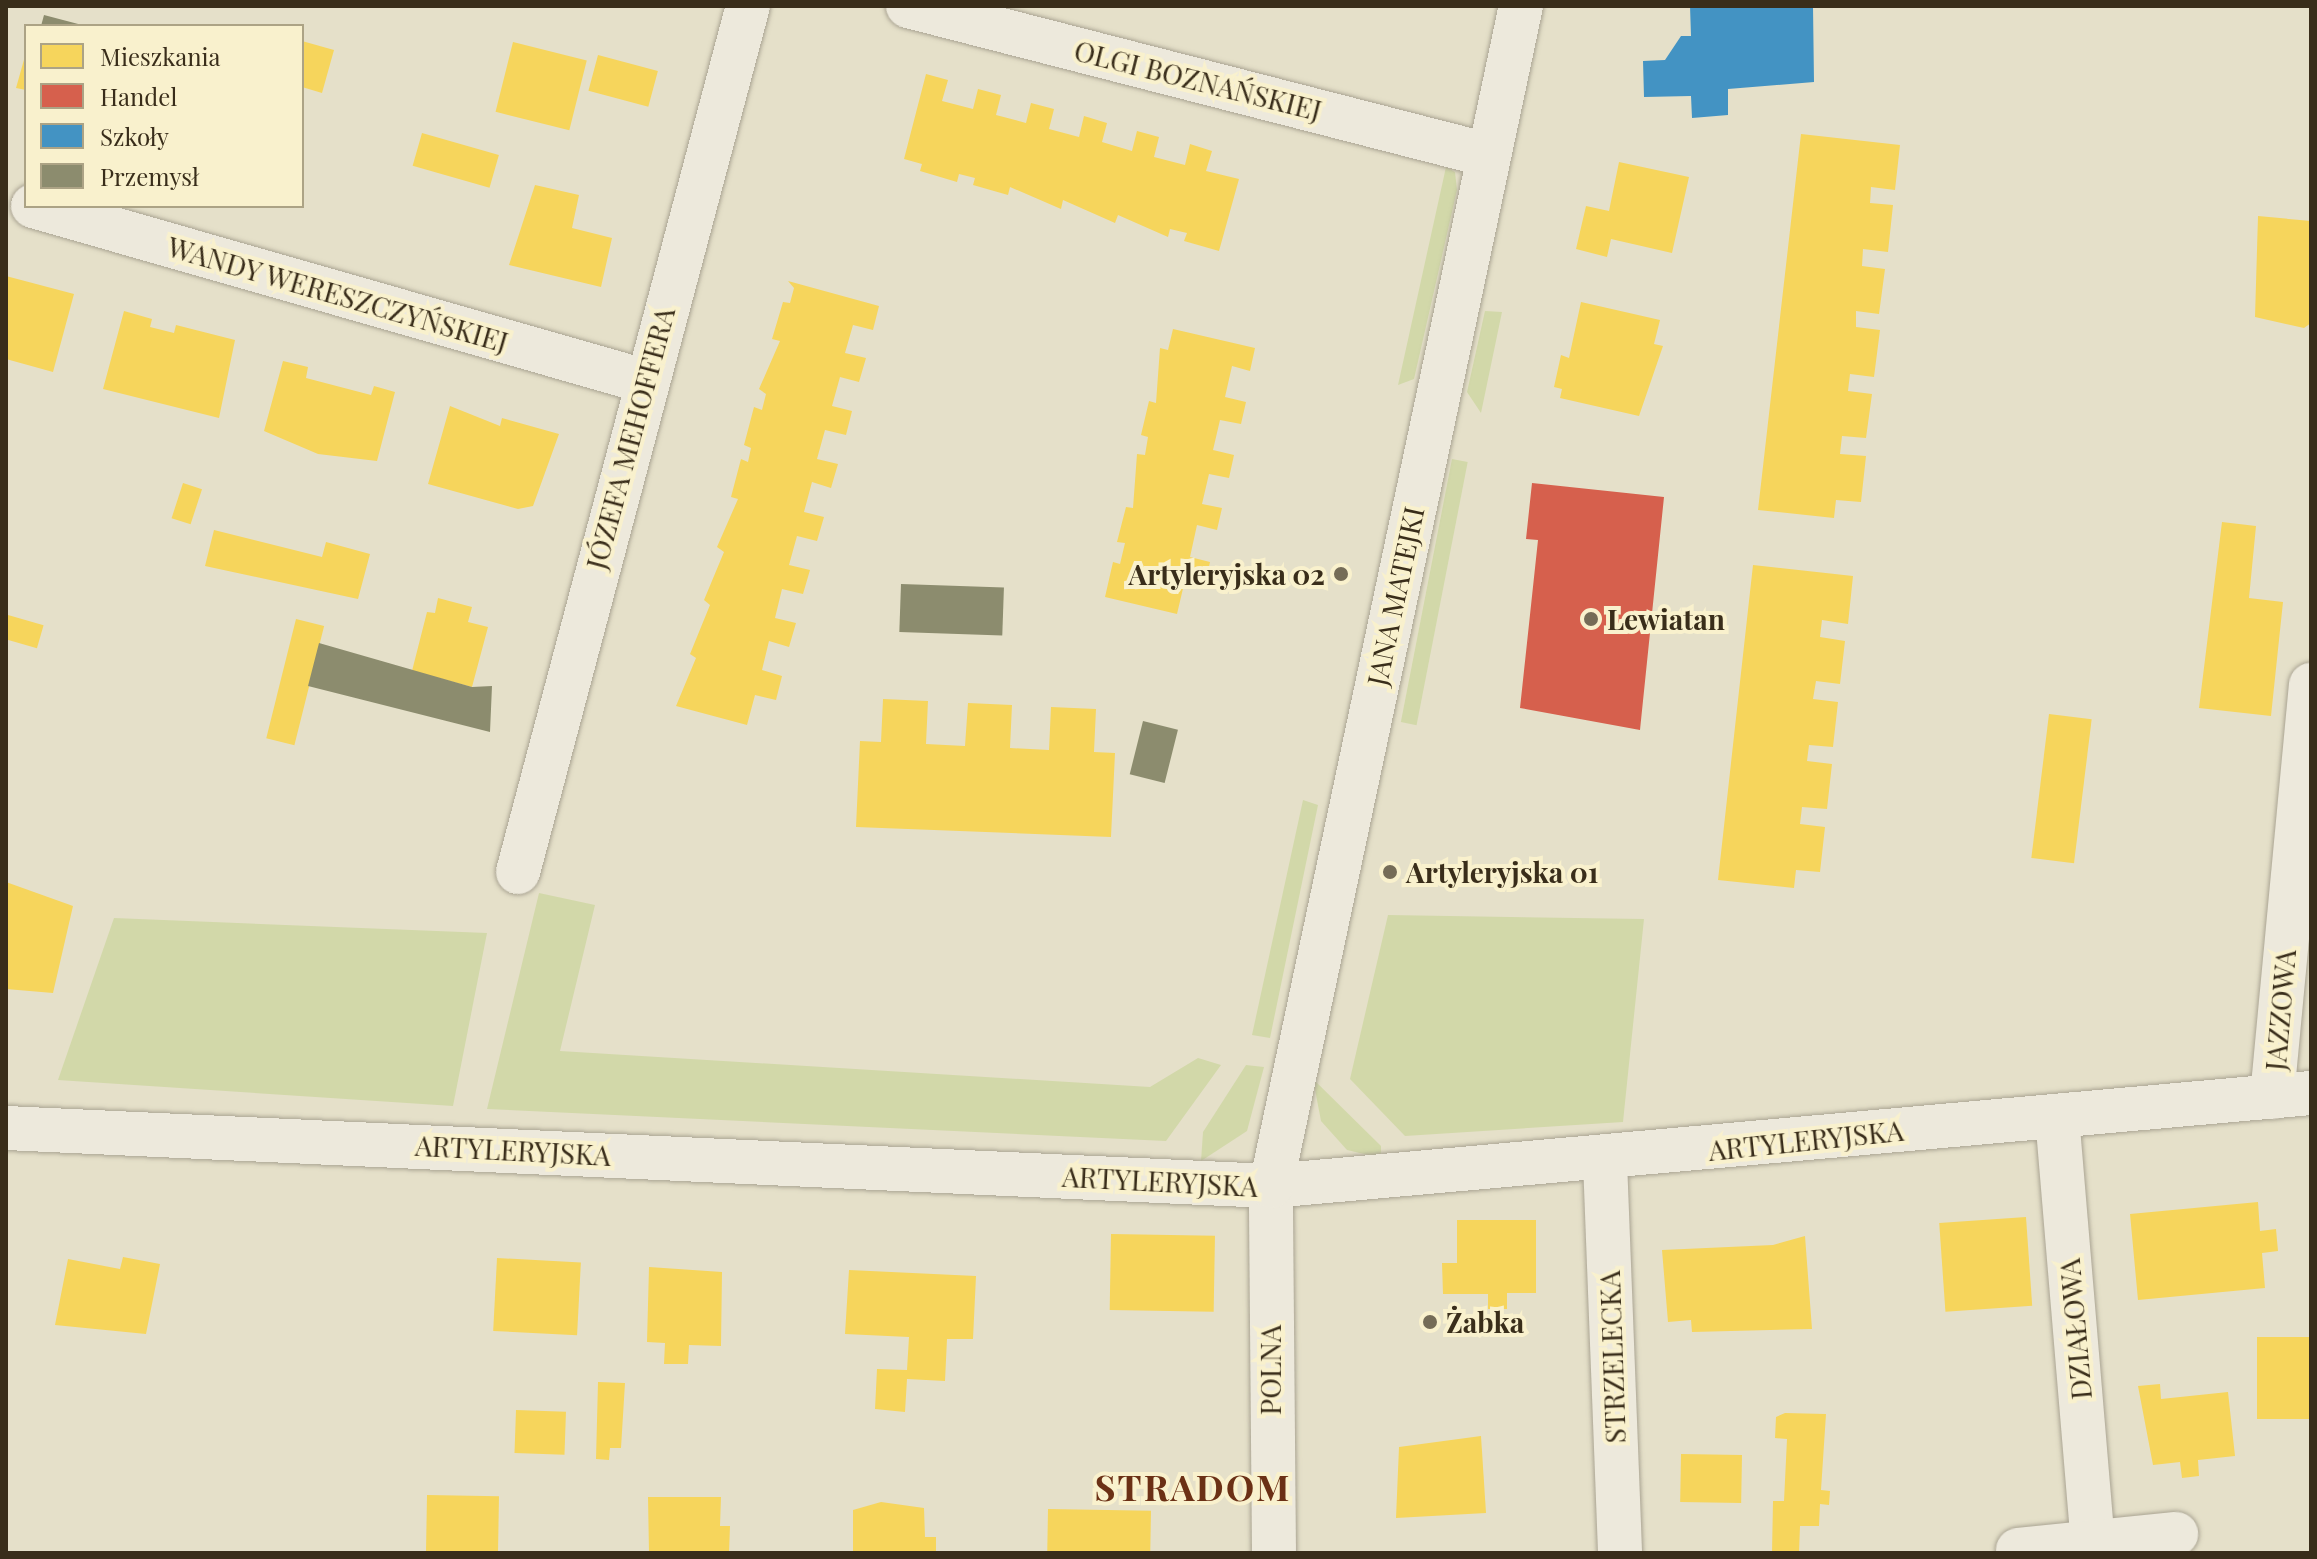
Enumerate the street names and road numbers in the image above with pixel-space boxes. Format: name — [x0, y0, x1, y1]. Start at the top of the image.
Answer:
street label: OLGI BOZNAŃSKIEJ — [1071, 33, 1325, 127]
street label: WANDY WERESZCZYŃSKIEJ — [163, 229, 513, 359]
street label: JÓZEFA MEHOFFERA — [579, 303, 681, 573]
street label: JANA MATEJKI — [1360, 503, 1430, 689]
street label: JAZZOWA — [2258, 948, 2302, 1072]
street label: ARTYLERYJSKA — [1707, 1113, 1905, 1167]
street label: ARTYLERYJSKA — [414, 1128, 612, 1172]
street label: ARTYLERYJSKA — [1061, 1159, 1259, 1203]
street label: DZIAŁOWA — [2052, 1257, 2098, 1401]
street label: STRZELECKA — [1592, 1270, 1632, 1444]
street label: POLNA — [1253, 1325, 1287, 1415]

